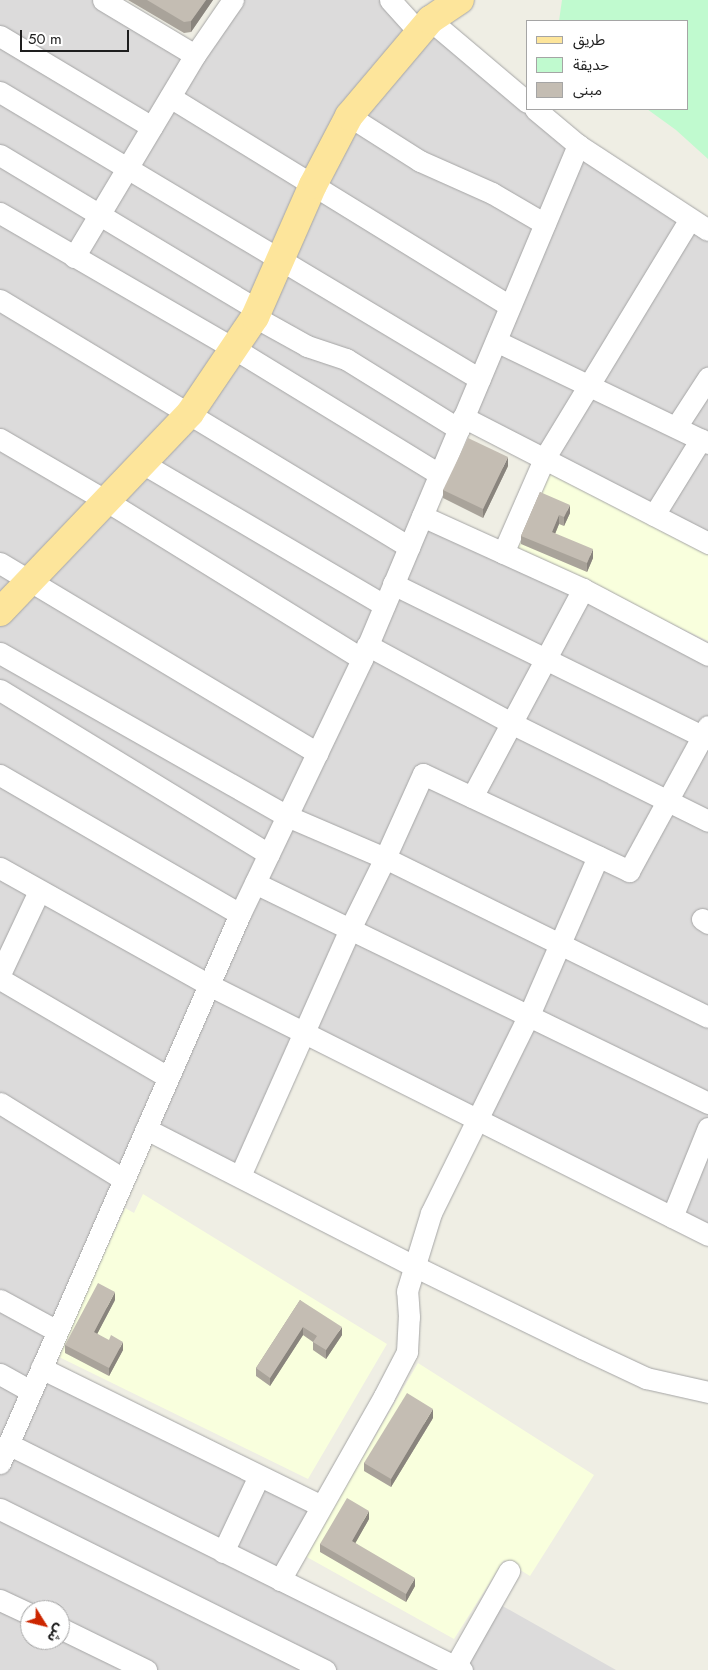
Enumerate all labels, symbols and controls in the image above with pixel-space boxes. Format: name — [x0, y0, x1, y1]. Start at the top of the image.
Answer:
scale bar — [22, 20, 131, 52]
legend — [526, 20, 688, 110]
text: 50 m — [28, 28, 62, 50]
text: طريق — [573, 29, 605, 51]
text: حديقة — [573, 54, 609, 76]
text: مبنى — [573, 79, 602, 101]
north arrow — [20, 1600, 70, 1650]
text: ش — [43, 1620, 70, 1647]

